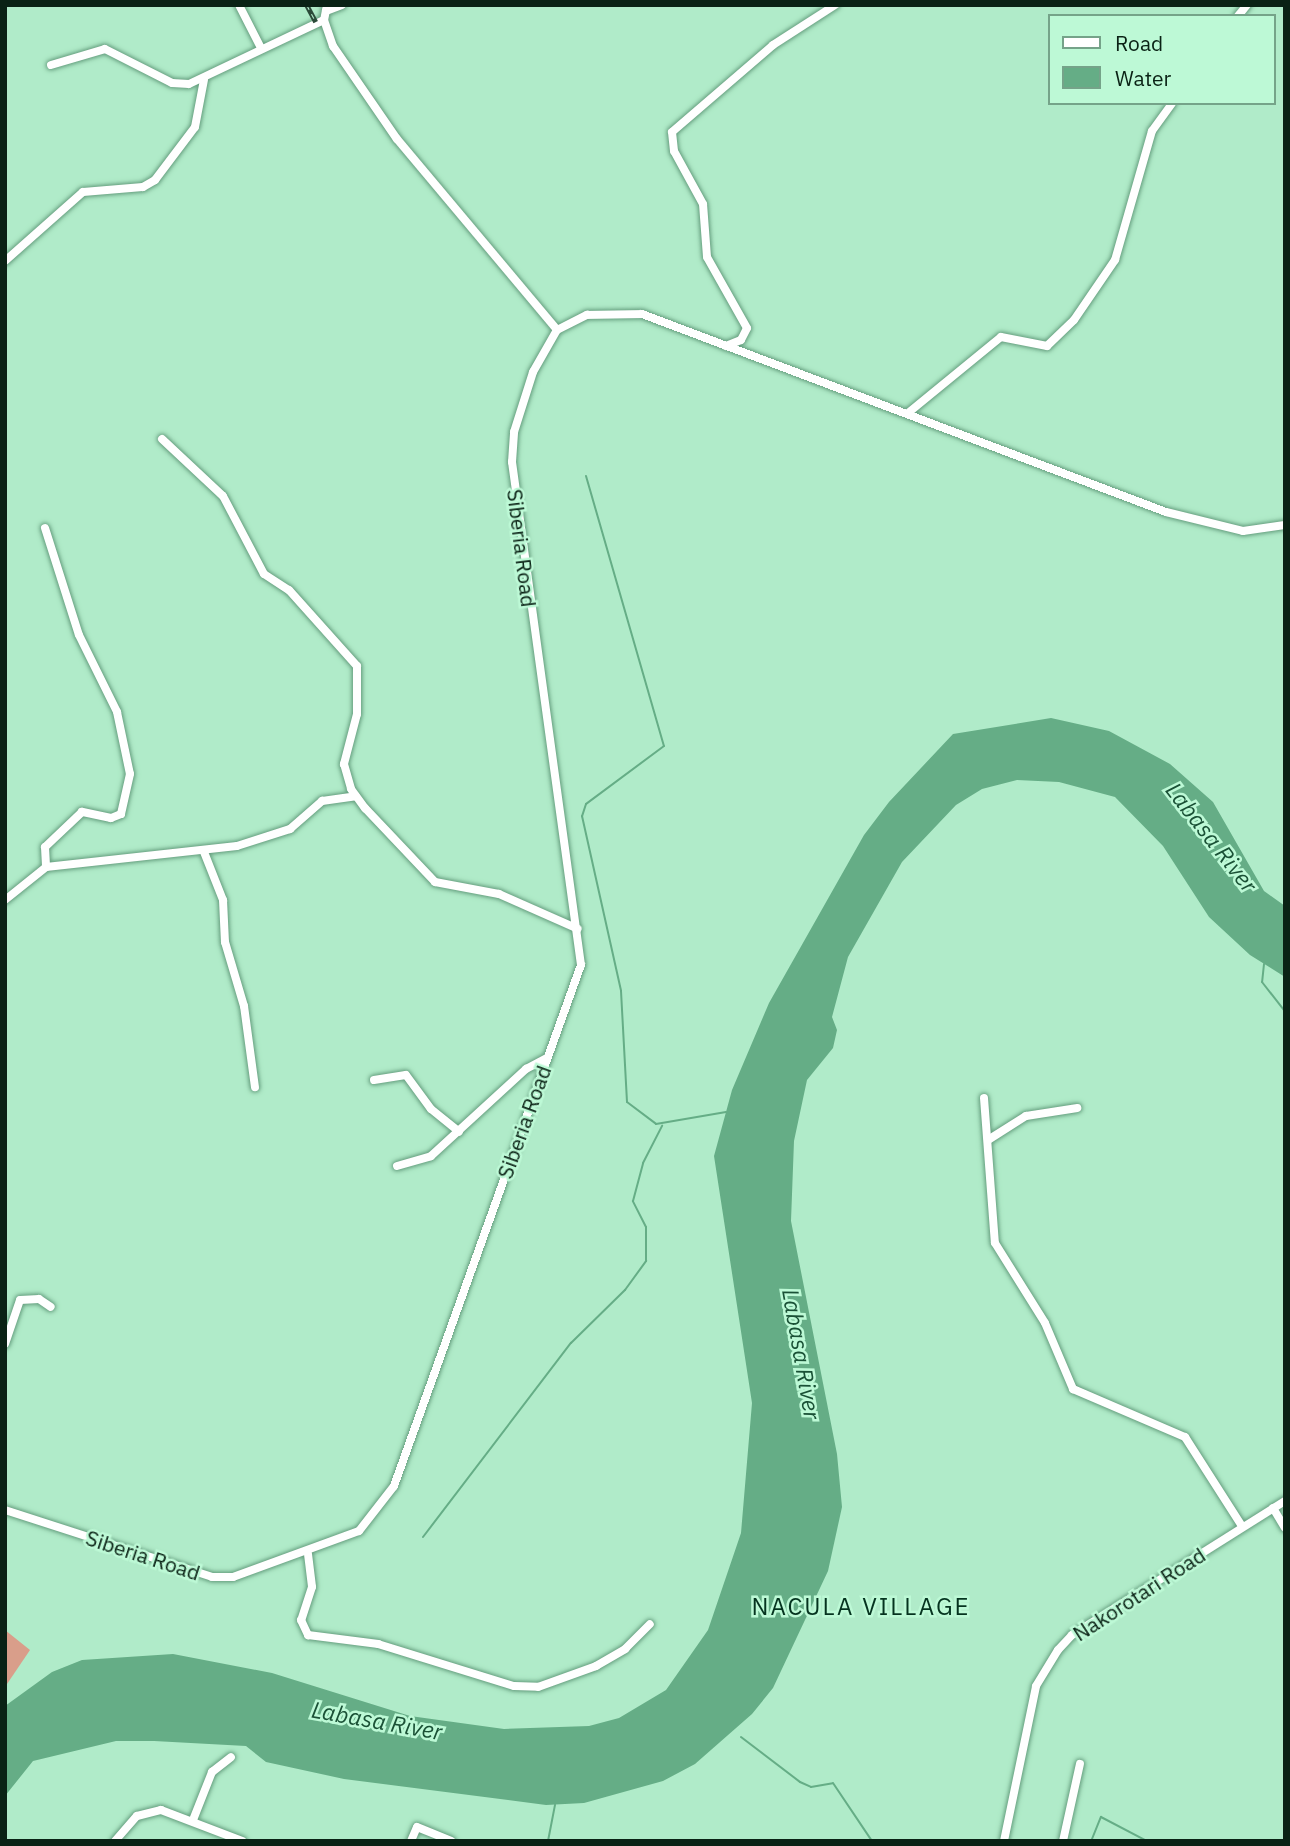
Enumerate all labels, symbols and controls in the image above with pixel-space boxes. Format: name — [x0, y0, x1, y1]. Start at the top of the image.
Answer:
legend — [1048, 14, 1276, 105]
text: Road — [1115, 29, 1163, 57]
text: Water — [1115, 64, 1171, 92]
street label: Siberia Road — [502, 488, 542, 608]
water label: Labasa River — [1160, 777, 1264, 897]
street label: Siberia Road — [492, 1062, 556, 1182]
water label: Labasa River — [777, 1287, 827, 1421]
street label: Siberia Road — [83, 1525, 203, 1585]
street label: Nakorotari Road — [1068, 1542, 1210, 1646]
district label: NACULA VILLAGE — [753, 1593, 969, 1621]
water label: Labasa River — [310, 1695, 444, 1745]

